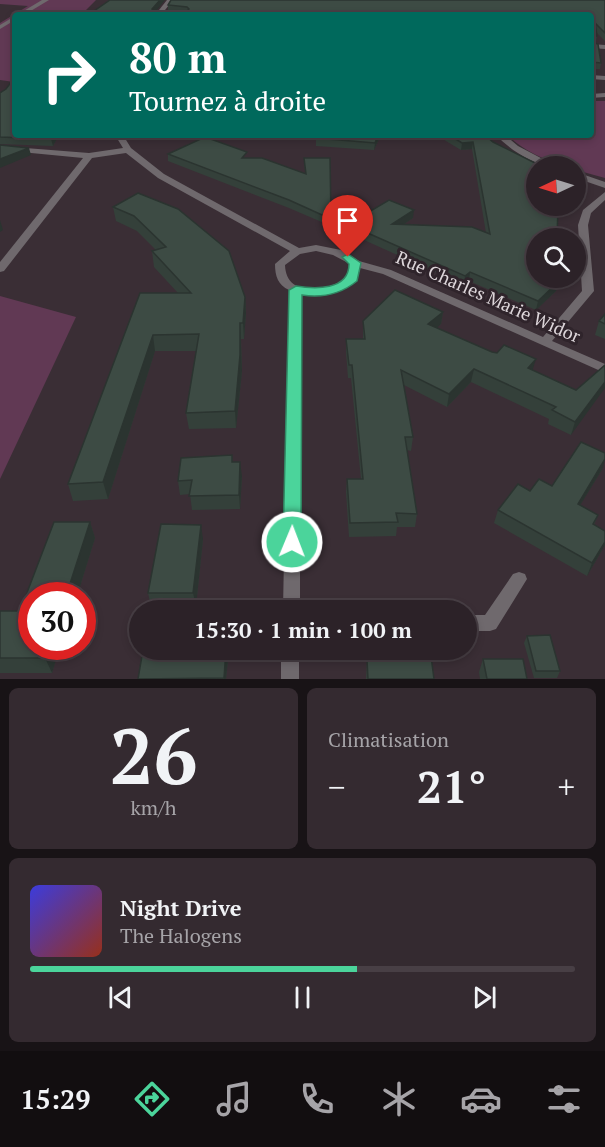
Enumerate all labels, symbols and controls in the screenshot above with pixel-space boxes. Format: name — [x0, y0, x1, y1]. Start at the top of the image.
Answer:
text: 80 m — [129, 29, 227, 85]
icon: right — [30, 36, 108, 114]
text: Tournez à droite — [129, 83, 326, 119]
north arrow — [526, 156, 586, 216]
map controls — [526, 156, 586, 288]
pin — [322, 195, 373, 257]
icon: arrive — [331, 204, 364, 237]
button: search — [526, 228, 586, 288]
street label: Rue Charles Marie Widor — [392, 245, 585, 348]
position arrow — [260, 510, 324, 574]
speed limit sign: 30 — [18, 582, 96, 660]
text: 15:30 · 1 min · 100 m — [194, 615, 412, 644]
text: 26 — [109, 703, 198, 806]
text: Climatisation — [328, 726, 449, 753]
text: 21° — [417, 756, 486, 816]
text: − — [328, 765, 346, 808]
text: + — [557, 765, 575, 808]
text: km/h — [130, 794, 177, 821]
text: Night Drive — [120, 893, 242, 922]
text: The Halogens — [120, 922, 242, 949]
icon: previous — [104, 981, 137, 1014]
icon: pause — [286, 981, 319, 1014]
icon: next — [468, 981, 501, 1014]
icon: directions — [131, 1078, 173, 1120]
icon: music — [213, 1078, 255, 1120]
icon: phone — [296, 1078, 338, 1120]
icon: climate — [378, 1078, 420, 1120]
icon: car — [460, 1078, 502, 1120]
icon: filters — [543, 1078, 585, 1120]
text: 15:29 — [20, 1081, 90, 1117]

